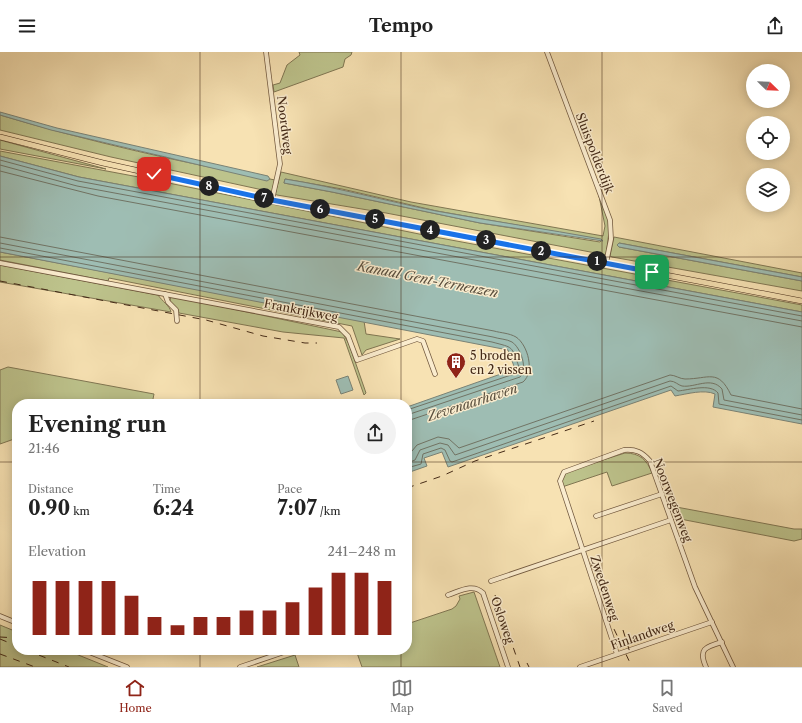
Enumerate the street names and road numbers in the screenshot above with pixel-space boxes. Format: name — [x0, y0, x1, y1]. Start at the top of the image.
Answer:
street label: Noordweg — [274, 95, 296, 156]
street label: Sluispolderdijk — [573, 110, 618, 197]
street label: Frankrijkweg — [263, 295, 340, 325]
street label: Noorwegenweg — [650, 456, 696, 545]
street label: Zwedenweg — [587, 553, 623, 623]
street label: Osloweg — [488, 595, 518, 646]
street label: Finlandweg — [608, 617, 676, 653]

